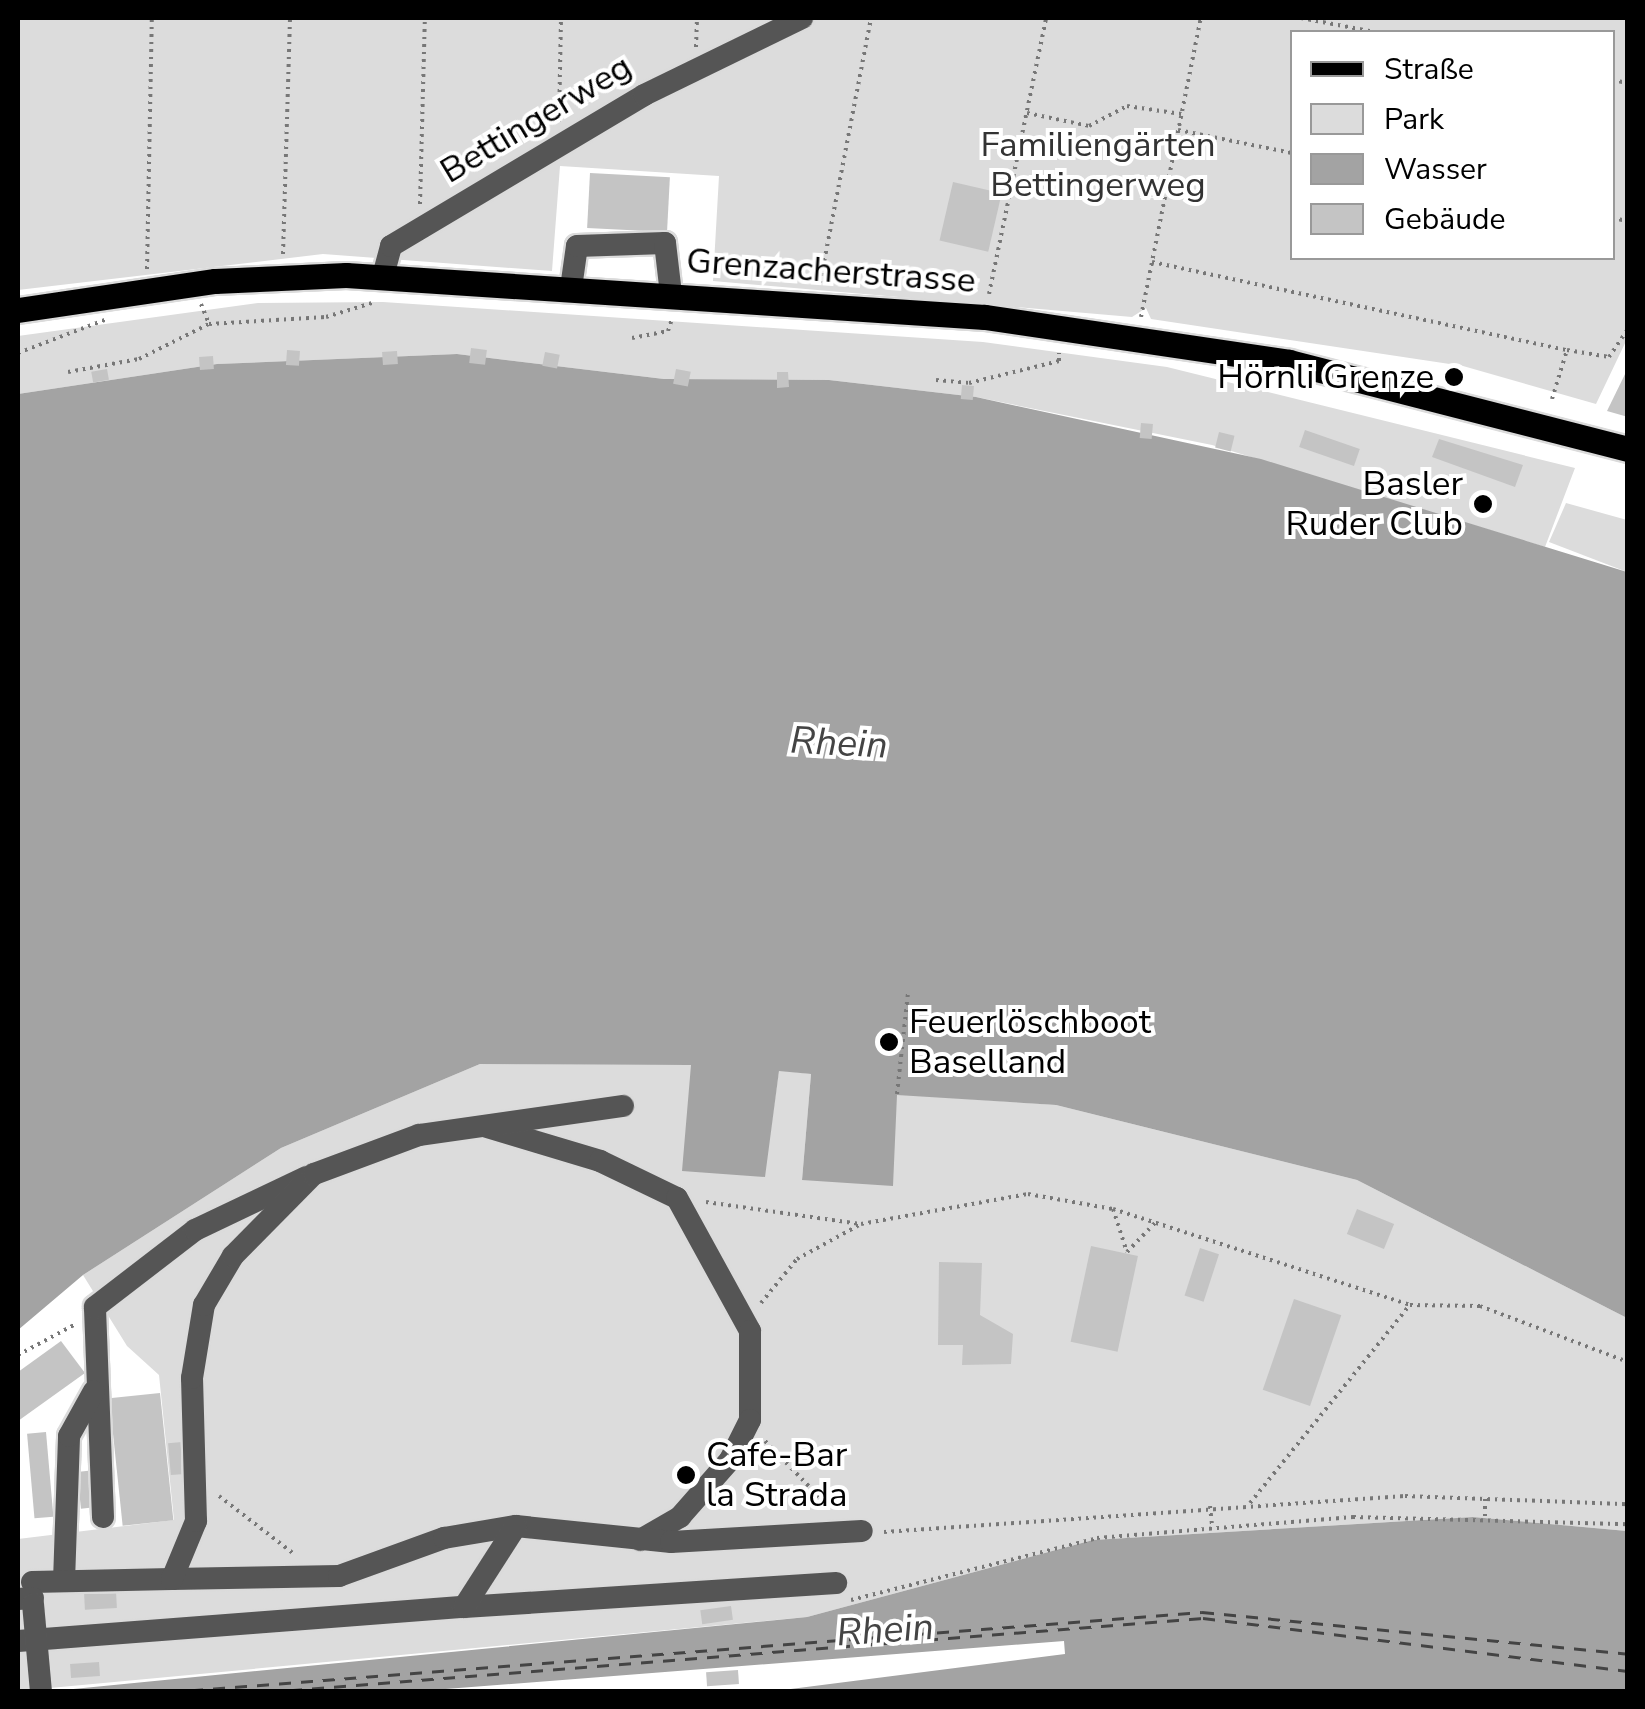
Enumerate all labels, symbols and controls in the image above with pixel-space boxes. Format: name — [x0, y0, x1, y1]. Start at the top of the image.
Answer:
legend — [1290, 30, 1615, 260]
street label: Bettingerweg — [433, 46, 639, 192]
text: Straße — [1384, 49, 1474, 90]
text: Park — [1384, 99, 1444, 140]
park label: Familiengärten Bettingerweg — [980, 124, 1216, 206]
text: Wasser — [1384, 149, 1487, 190]
text: Gebäude — [1384, 199, 1505, 240]
street label: Grenzacherstrasse — [685, 240, 977, 302]
place label: Hörnli Grenze — [1217, 356, 1434, 398]
marker: Hörnli Grenze — [1443, 366, 1465, 388]
place label: Basler Ruder Club — [1285, 463, 1463, 545]
marker: Basler Ruder Club — [1472, 493, 1494, 515]
water label: Rhein — [789, 718, 889, 768]
place label: Feuerlöschboot Baselland — [909, 1001, 1151, 1083]
marker: Feuerlöschboot Baselland — [878, 1031, 900, 1053]
place label: Cafe-Bar la Strada — [706, 1434, 847, 1516]
marker: Cafe-Bar la Strada — [675, 1464, 697, 1486]
water label: Rhein — [835, 1604, 935, 1656]

